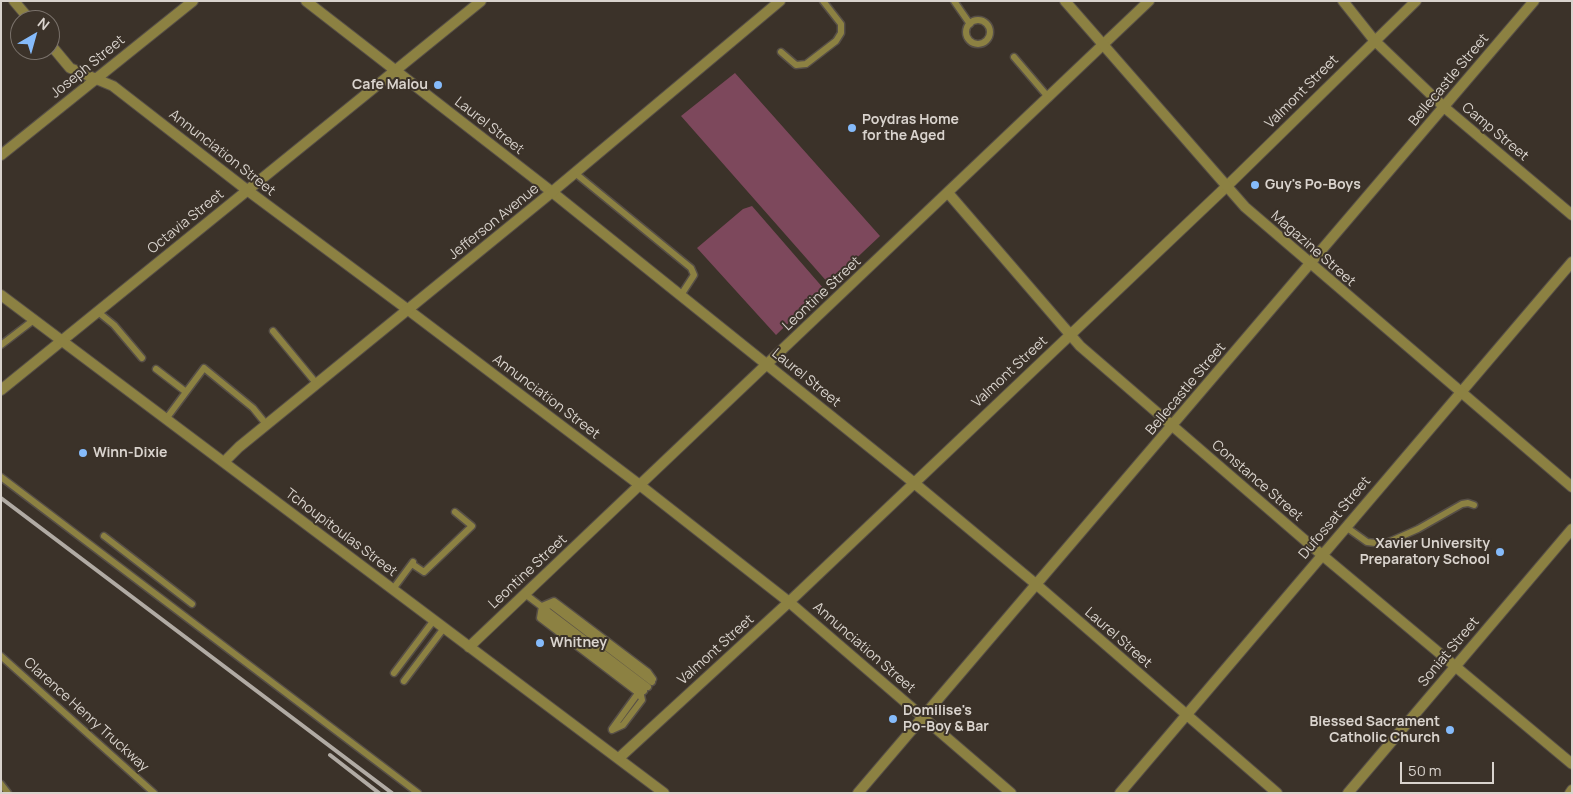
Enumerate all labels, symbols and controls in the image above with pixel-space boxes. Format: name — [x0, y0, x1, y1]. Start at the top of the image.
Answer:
north arrow — [10, 10, 60, 60]
text: N — [34, 13, 54, 34]
street label: Bellecastle Street — [1406, 30, 1492, 130]
street label: Joseph Street — [48, 32, 128, 102]
street label: Valmont Street — [1262, 52, 1342, 132]
place label: Cafe Malou — [352, 77, 428, 93]
marker: Cafe Malou — [432, 79, 444, 91]
street label: Laurel Street — [451, 94, 527, 158]
street label: Camp Street — [1458, 99, 1532, 165]
street label: Annunciation Street — [166, 106, 278, 200]
place label: Poydras Home for the Aged — [862, 112, 959, 144]
marker: Poydras Home for the Aged — [846, 122, 858, 134]
place label: Guy's Po-Boys — [1265, 177, 1361, 193]
marker: Guy's Po-Boys — [1249, 179, 1261, 191]
street label: Jefferson Avenue — [445, 180, 543, 264]
street label: Octavia Street — [145, 186, 227, 258]
street label: Magazine Street — [1267, 208, 1359, 290]
street label: Leontine Street — [779, 253, 865, 335]
street label: Valmont Street — [969, 333, 1051, 411]
street label: Bellecastle Street — [1143, 339, 1229, 439]
street label: Laurel Street — [768, 345, 844, 411]
street label: Annunciation Street — [489, 351, 603, 443]
street label: Constance Street — [1208, 437, 1306, 525]
place label: Winn-Dixie — [93, 445, 168, 461]
marker: Winn-Dixie — [77, 447, 89, 459]
street label: Dufossat Street — [1296, 473, 1374, 563]
street label: Tchoupitoulas Street — [282, 485, 400, 581]
street label: Leontine Street — [485, 531, 571, 613]
place label: Xavier University Preparatory School — [1360, 536, 1490, 568]
marker: Xavier University Preparatory School — [1494, 546, 1506, 558]
street label: Annunciation Street — [809, 599, 919, 697]
street label: Laurel Street — [1081, 604, 1155, 672]
street label: Valmont Street — [674, 611, 758, 689]
street label: Soniat Street — [1415, 614, 1483, 690]
place label: Whitney — [550, 635, 607, 651]
marker: Whitney — [534, 637, 546, 649]
street label: Clarence Henry Truckway — [20, 654, 152, 776]
place label: Domilise's Po-Boy & Bar — [903, 703, 989, 736]
marker: Domilise's Po-Boy & Bar — [887, 713, 899, 725]
place label: Blessed Sacrament Catholic Church — [1309, 714, 1440, 746]
marker: Blessed Sacrament Catholic Church — [1444, 724, 1456, 736]
scale bar — [1403, 752, 1497, 784]
text: 50 m — [1408, 760, 1442, 781]

